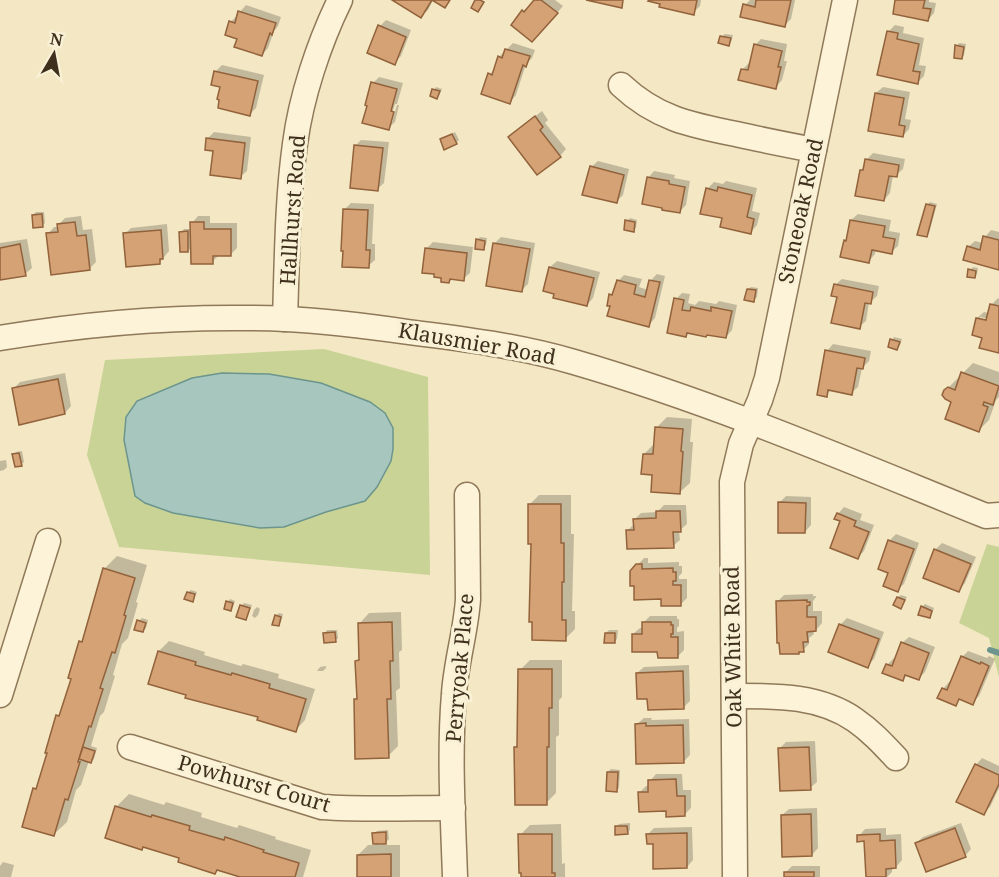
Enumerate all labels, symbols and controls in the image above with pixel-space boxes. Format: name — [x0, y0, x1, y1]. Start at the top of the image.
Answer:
north arrow — [24, 24, 84, 84]
text: N — [48, 27, 65, 51]
street label: Hallhurst Road — [273, 134, 311, 286]
street label: Stoneoak Road — [771, 135, 829, 286]
street label: Klausmier Road — [396, 315, 558, 371]
street label: Oak White Road — [717, 566, 747, 728]
street label: Perryoak Place — [439, 592, 479, 744]
street label: Powhurst Court — [175, 748, 334, 818]

